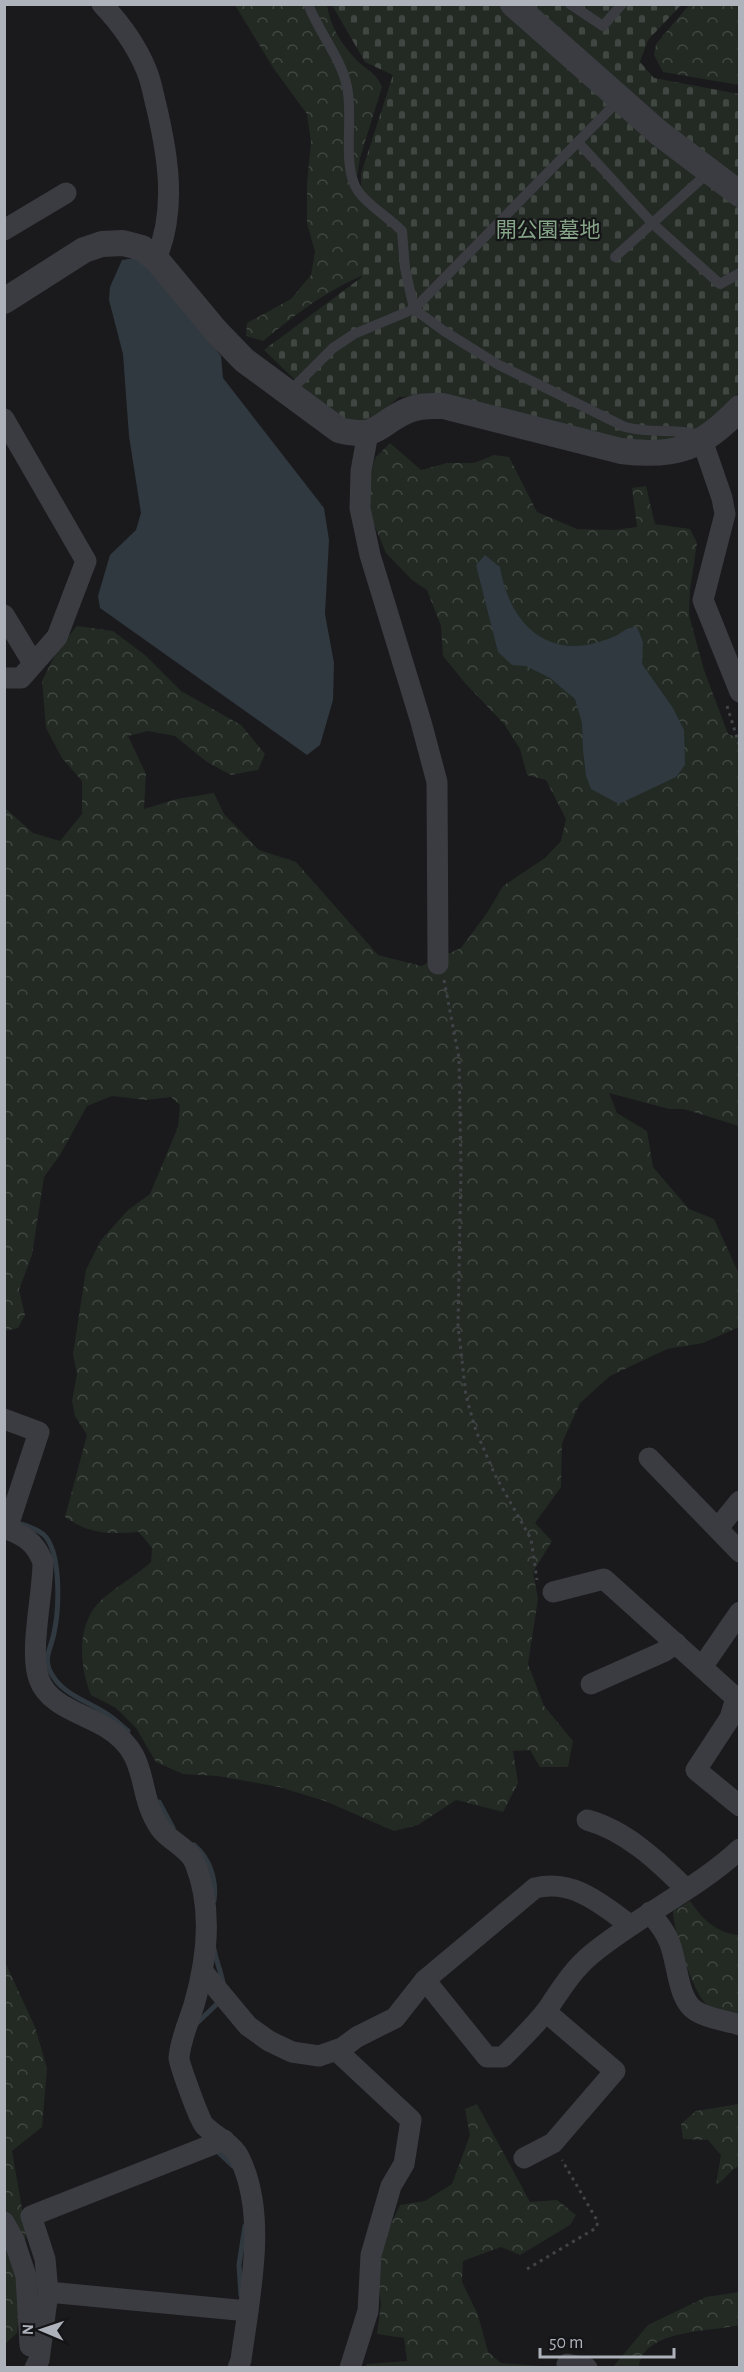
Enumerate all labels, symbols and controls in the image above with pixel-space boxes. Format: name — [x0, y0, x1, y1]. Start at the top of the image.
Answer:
park label: 開公園墓地 — [496, 219, 601, 241]
north arrow — [12, 2300, 72, 2360]
scale bar — [540, 2321, 674, 2359]
text: N — [20, 2324, 36, 2335]
text: 50 m — [549, 2334, 583, 2352]

